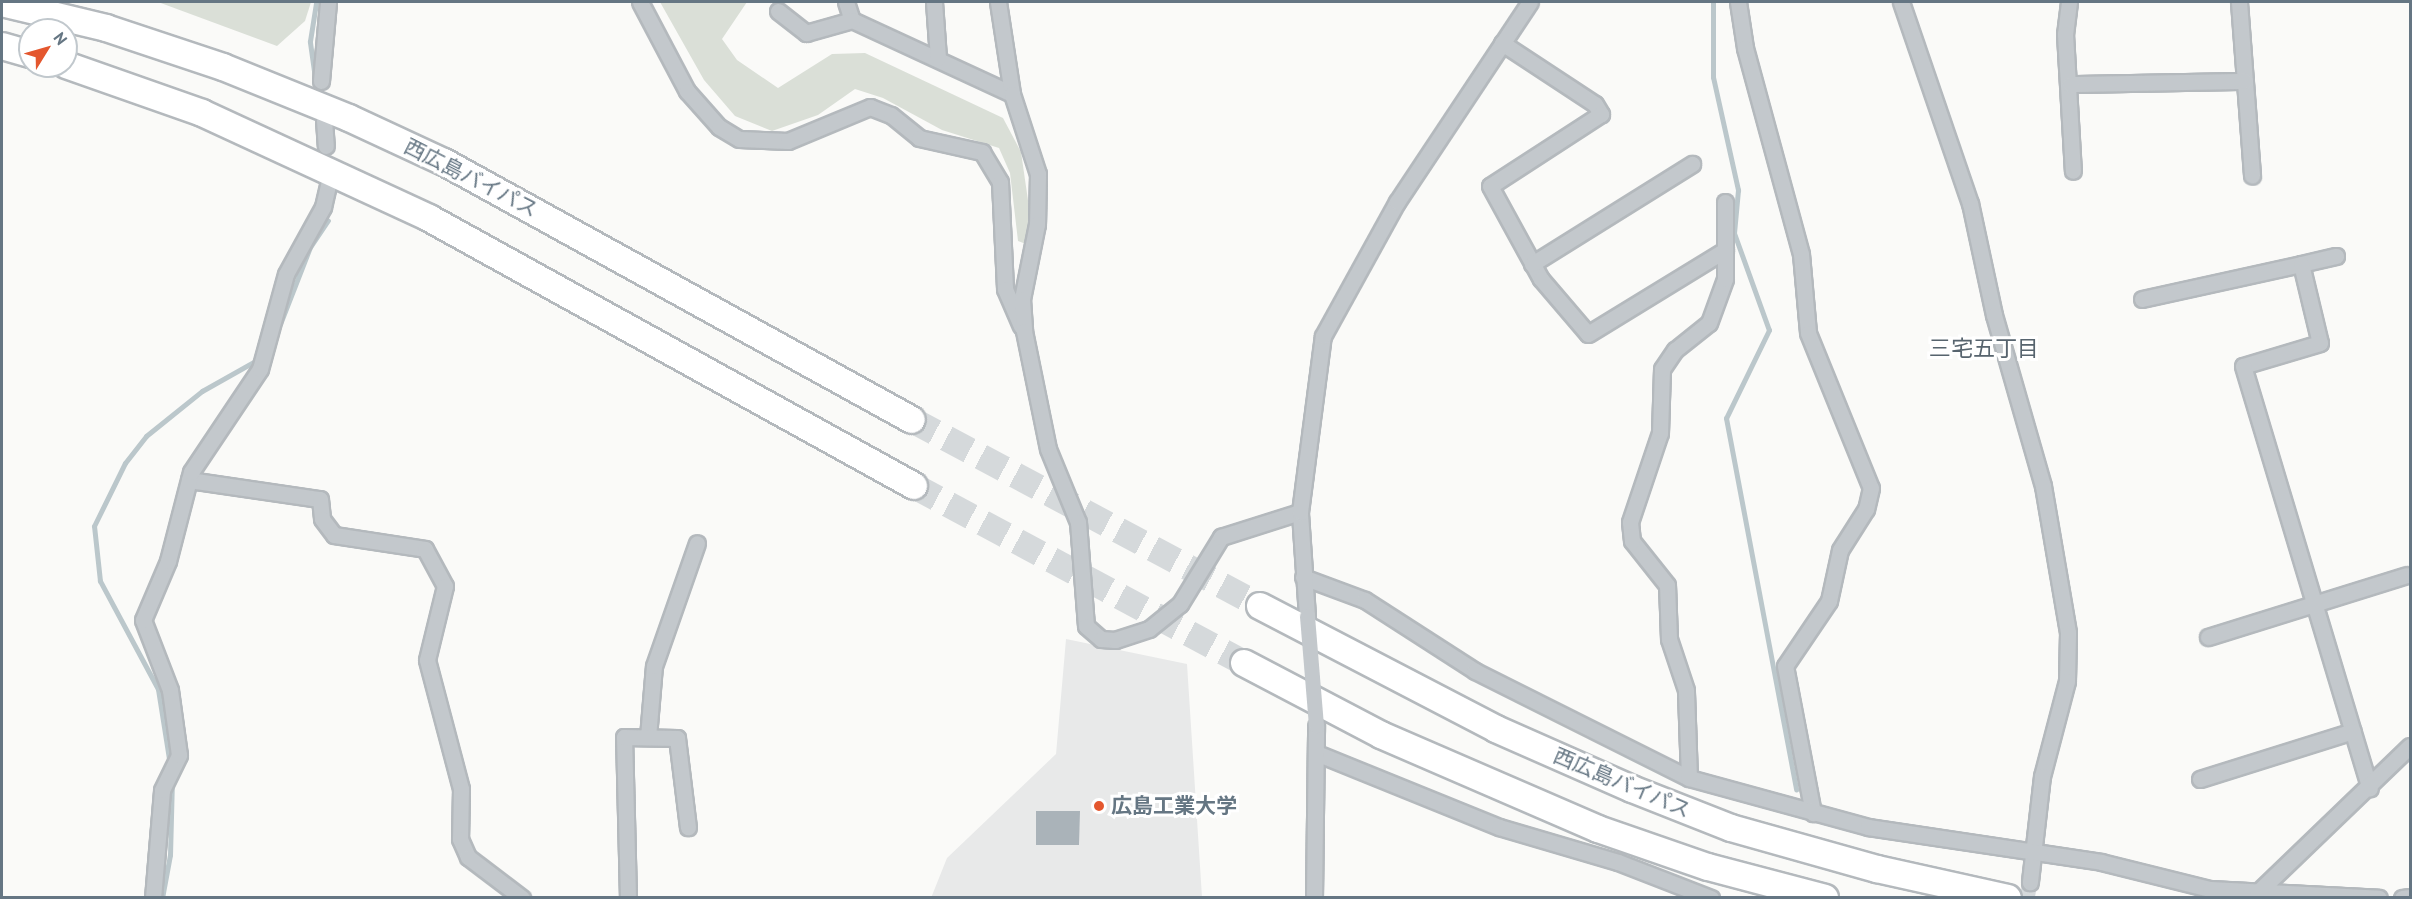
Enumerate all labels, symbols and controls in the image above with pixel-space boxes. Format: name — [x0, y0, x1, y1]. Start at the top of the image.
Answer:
north arrow — [18, 18, 78, 78]
text: N — [50, 28, 72, 49]
street label: 西広島バイパス — [400, 133, 542, 223]
district label: 三宅五丁目 — [1929, 336, 2039, 362]
street label: 西広島バイパス — [1549, 743, 1695, 823]
place label: 広島工業大学 — [1111, 793, 1237, 819]
marker: 広島工業大学 — [1092, 799, 1106, 813]

